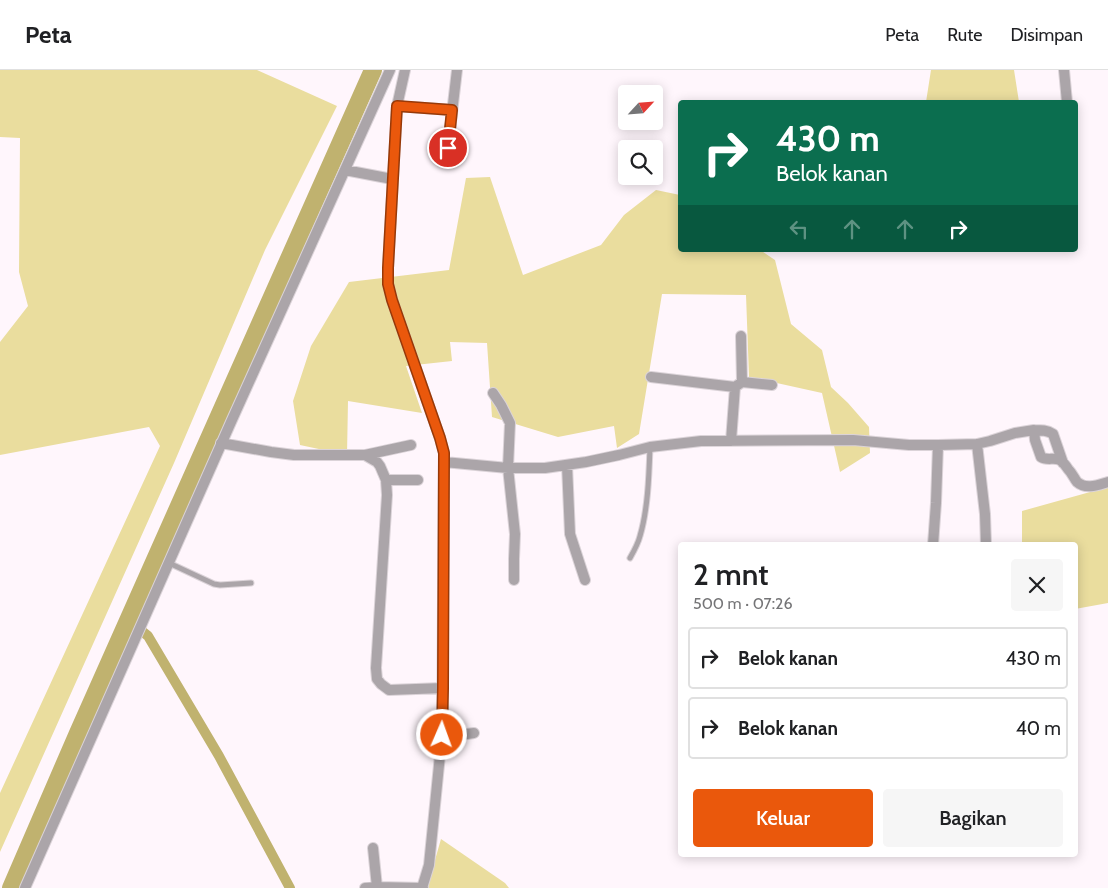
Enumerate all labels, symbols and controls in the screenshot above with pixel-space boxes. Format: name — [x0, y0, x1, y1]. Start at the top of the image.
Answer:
text: Peta — [25, 20, 72, 49]
text: Peta — [885, 24, 919, 46]
text: Rute — [947, 24, 982, 46]
text: Disimpan — [1010, 24, 1083, 46]
north arrow — [618, 85, 662, 130]
map controls — [618, 85, 663, 185]
text: 430 m — [776, 117, 880, 160]
icon: right — [693, 120, 758, 185]
pin — [427, 127, 469, 169]
icon: arrive — [434, 134, 462, 162]
button: search — [618, 140, 663, 185]
text: Belok kanan — [776, 160, 888, 187]
icon: left — [785, 215, 813, 243]
icon: ahead — [838, 215, 866, 243]
icon: ahead — [891, 215, 919, 243]
icon: right — [944, 215, 972, 243]
text: 2 mnt — [693, 556, 768, 593]
button: close — [1011, 559, 1063, 611]
text: 500 m · 07:26 — [693, 594, 792, 613]
icon: right — [695, 644, 723, 672]
text: Belok kanan — [738, 647, 838, 670]
text: 430 m — [1006, 647, 1061, 670]
position arrow — [415, 708, 467, 760]
icon: right — [695, 714, 723, 742]
text: Belok kanan — [738, 717, 838, 740]
text: 40 m — [1016, 717, 1061, 740]
button: Keluar — [693, 789, 873, 847]
button: Bagikan — [883, 789, 1063, 847]

